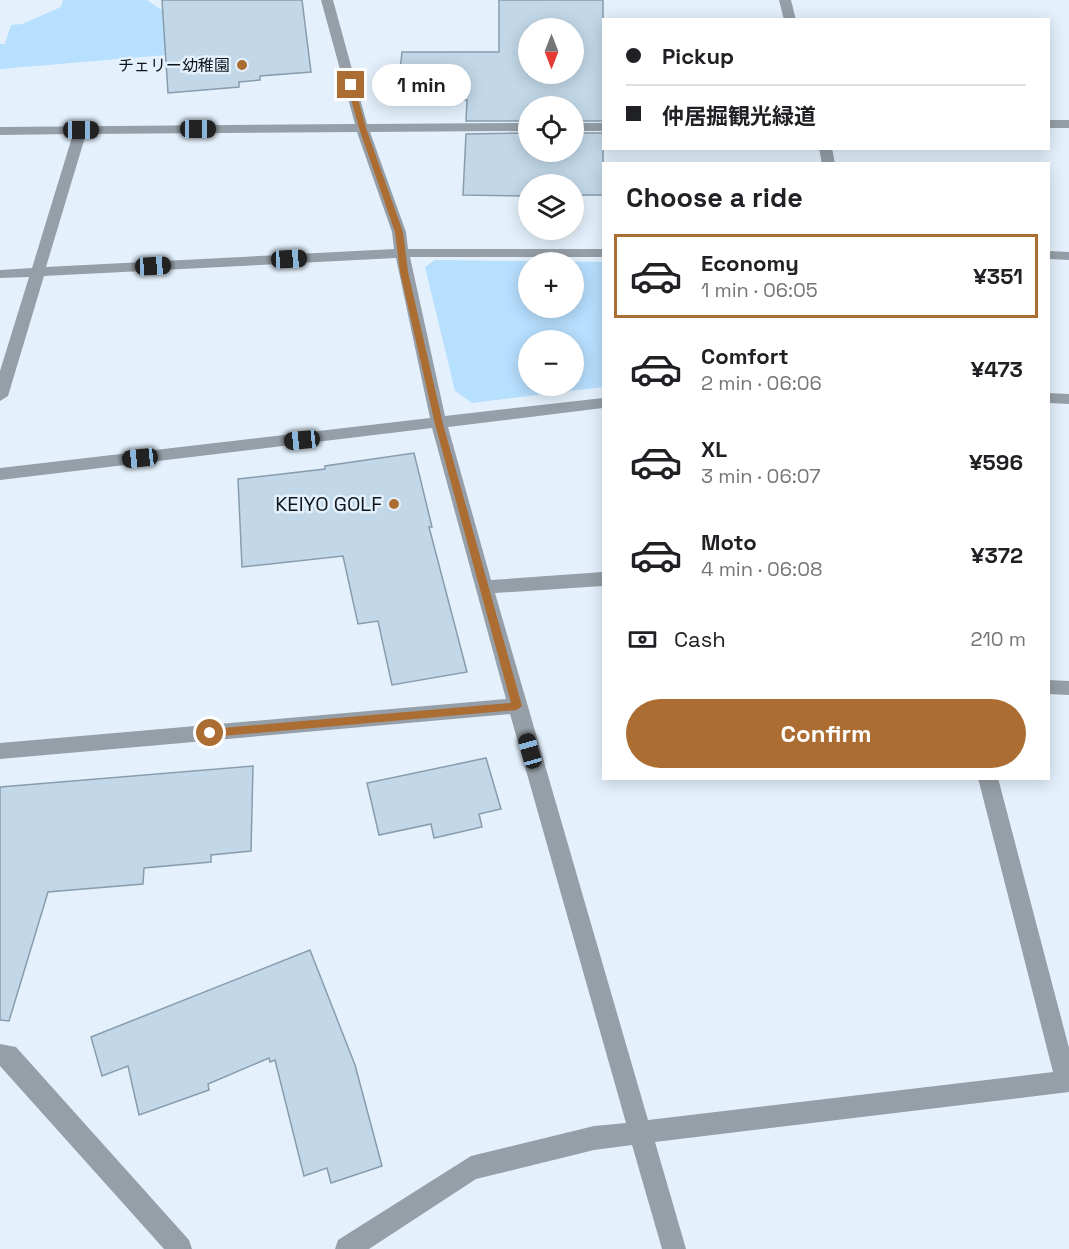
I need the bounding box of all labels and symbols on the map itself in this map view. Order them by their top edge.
north arrow [518,18,584,84]
place label: チェリー幼稚園 [118,55,230,76]
marker: チェリー幼稚園 [235,58,249,72]
callout: 1 min [372,64,471,106]
route end [337,71,364,98]
car [180,120,216,138]
car [63,121,99,139]
car [271,249,307,269]
car [135,256,171,276]
car [283,429,321,451]
car [121,447,159,469]
place label: KEIYO GOLF [275,491,382,517]
marker: KEIYO GOLF [387,497,401,511]
route start [196,719,223,746]
car [516,731,544,771]

